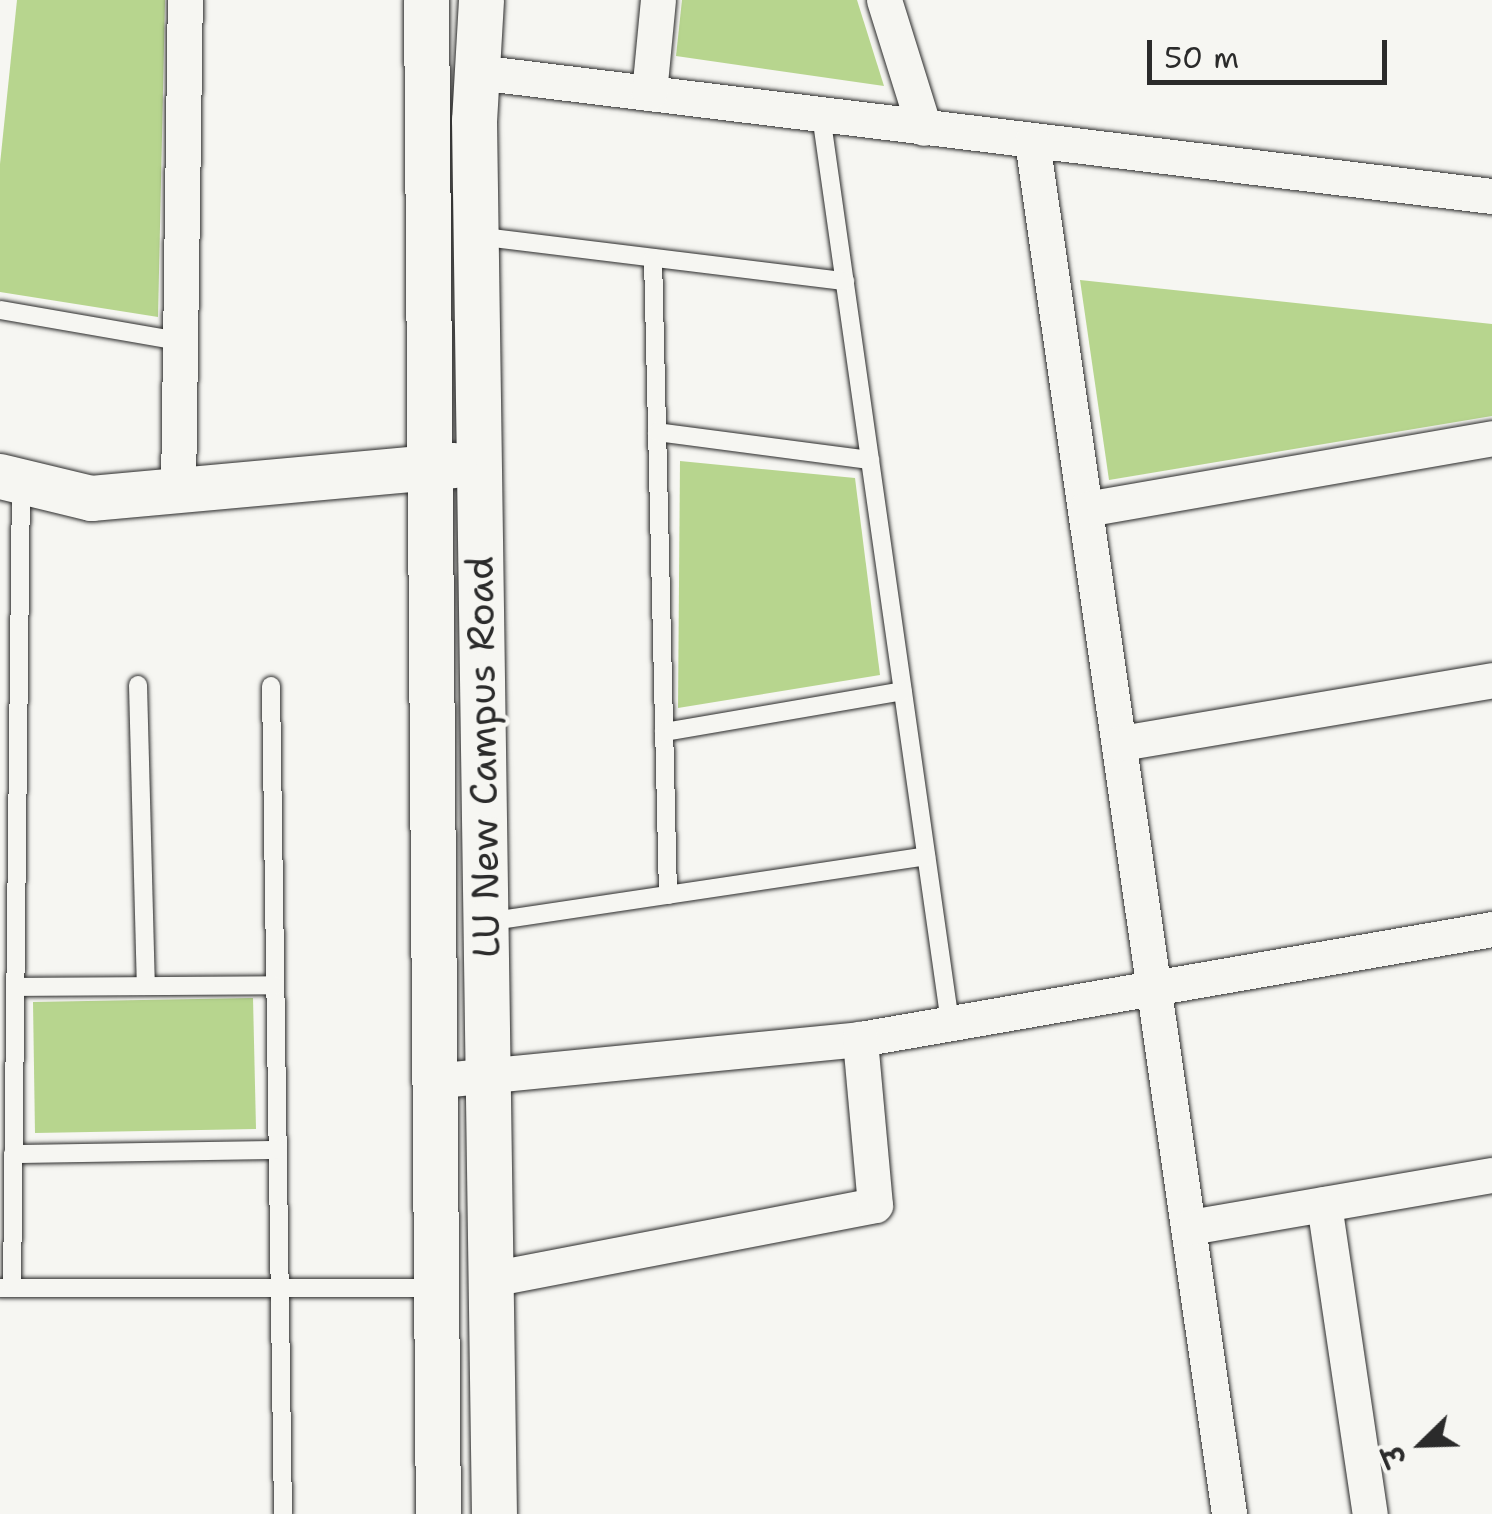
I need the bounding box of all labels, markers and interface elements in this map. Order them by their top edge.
scale bar [1152,20,1392,82]
text: 50 m [1164,37,1239,78]
street label: LU New Campus Road [457,556,509,958]
north arrow [1372,1394,1472,1494]
text: उ [1373,1440,1416,1472]

